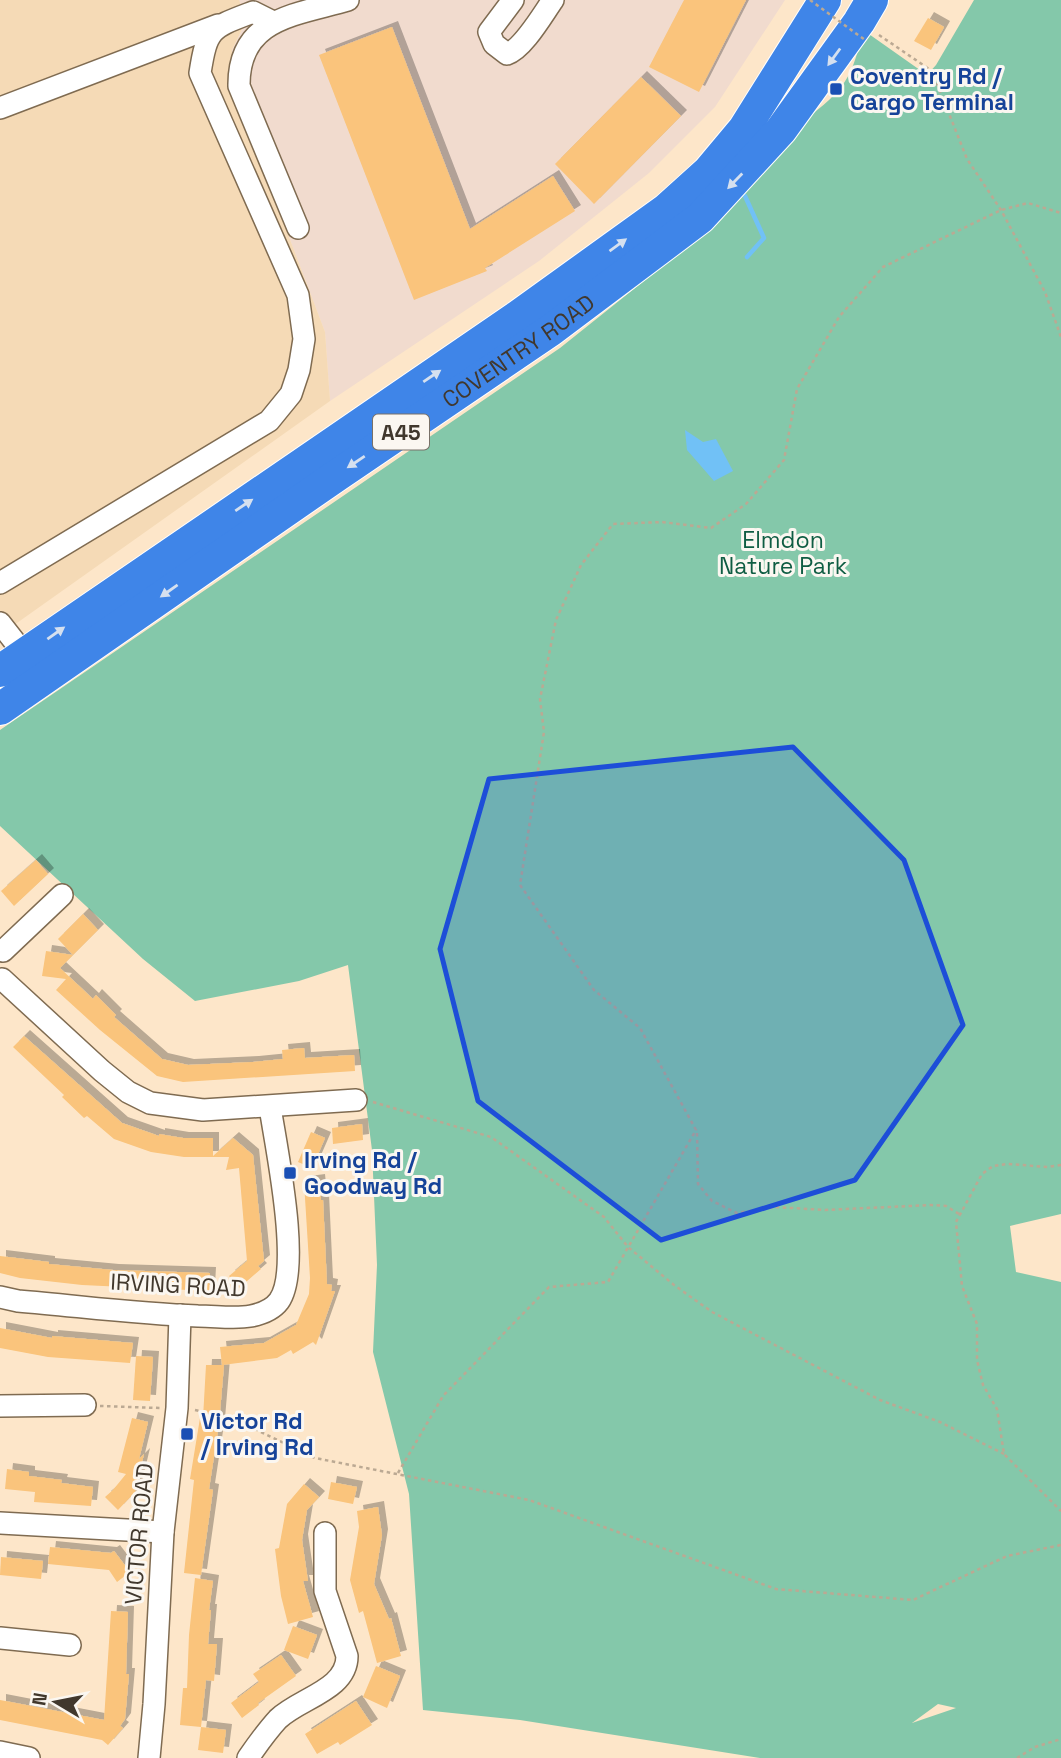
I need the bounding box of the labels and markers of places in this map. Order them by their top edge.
place label: Coventry Rd / Cargo Terminal [850,61,1014,117]
marker: Coventry Rd / Cargo Terminal [828,81,844,97]
place label: Irving Rd / Goodway Rd [304,1145,442,1201]
marker: Irving Rd / Goodway Rd [282,1165,298,1181]
place label: Victor Rd / Irving Rd [200,1406,314,1462]
marker: Victor Rd / Irving Rd [179,1426,195,1442]

